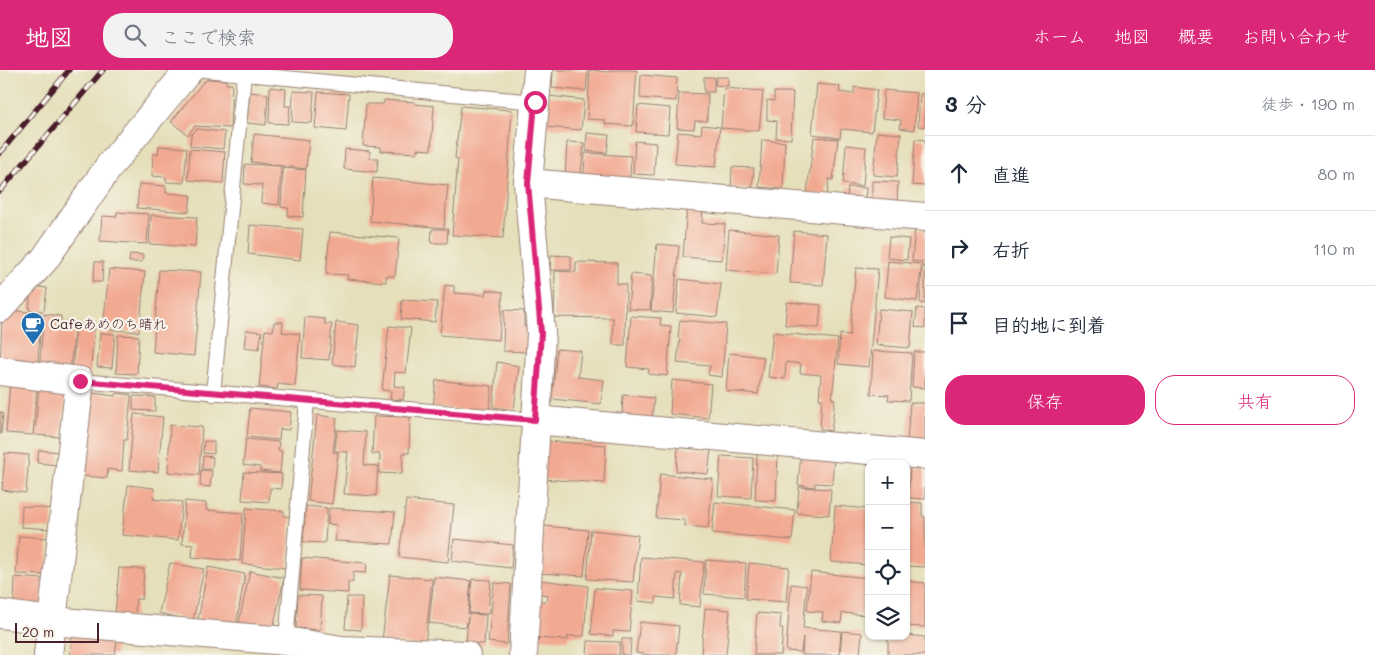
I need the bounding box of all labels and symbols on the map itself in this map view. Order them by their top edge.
route start [524,91,547,114]
cafe icon: Cafeあめのち晴れ [20,311,46,345]
place label: Cafeあめのち晴れ [50,314,167,333]
route end [69,370,92,393]
scale bar [15,620,99,643]

